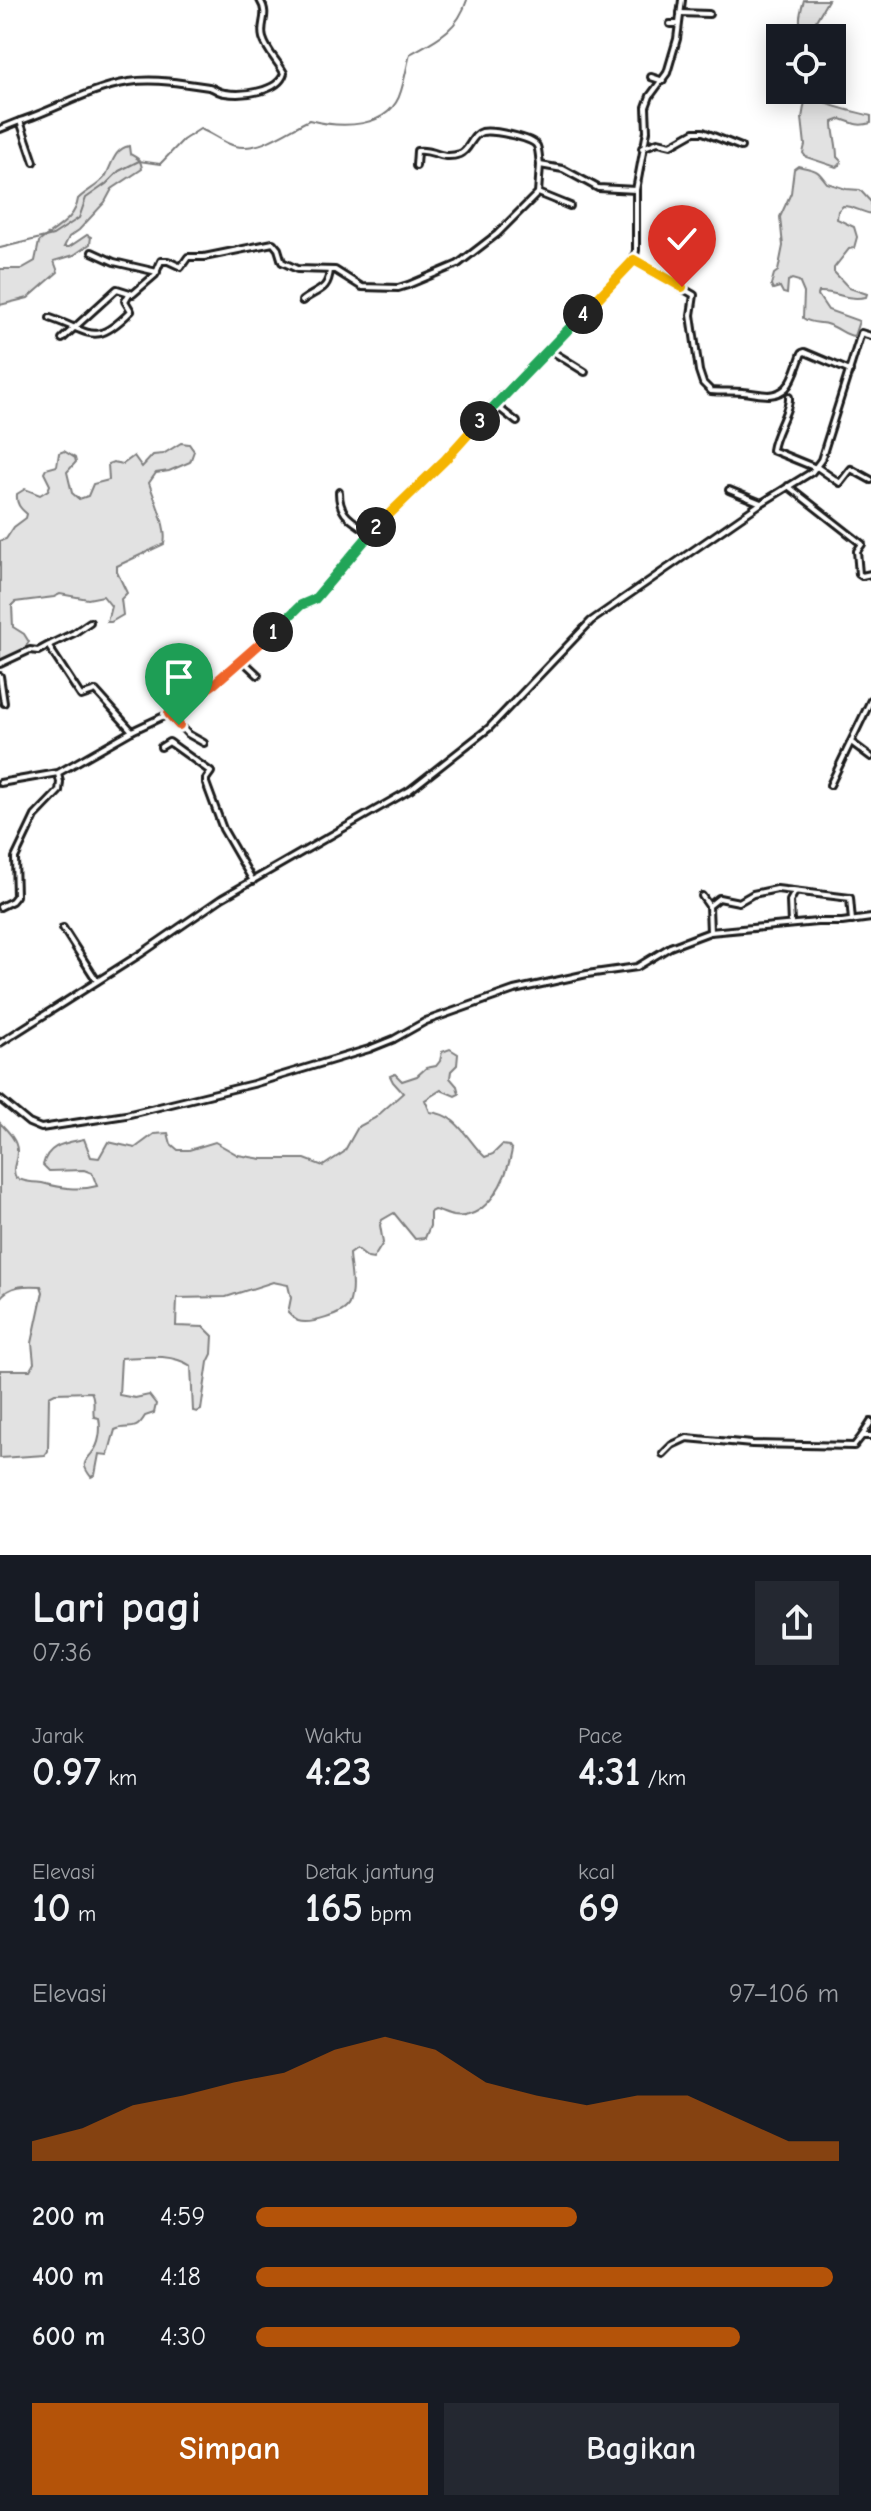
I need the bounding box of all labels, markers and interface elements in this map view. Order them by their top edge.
map controls [766,24,846,104]
button: locate [766,24,846,104]
pin [648,205,716,287]
icon: check [660,217,704,261]
pin: 4 [563,294,603,334]
text: 4 [578,301,588,327]
pin: 3 [460,401,500,441]
text: 3 [475,408,485,434]
pin: 2 [356,507,396,547]
text: 2 [371,514,381,540]
pin: 1 [253,612,293,652]
text: 1 [269,619,277,645]
pin [145,643,213,725]
icon: arrive [157,655,201,699]
button: share [755,1581,839,1665]
text: Lari pagi [32,1582,201,1633]
text: 07:36 [32,1638,92,1668]
text: Jarak [32,1723,84,1749]
text: Waktu [305,1723,362,1749]
text: Pace [578,1723,622,1749]
text: 0.97 [32,1749,101,1795]
text: 4:23 [305,1749,372,1795]
text: 4:31 [578,1749,640,1795]
text: km [101,1765,137,1791]
text: /km [640,1765,686,1791]
text: Elevasi [32,1859,95,1885]
text: Detak jantung [305,1859,435,1885]
text: kcal [578,1859,615,1885]
text: 10 [32,1885,71,1931]
text: 165 [305,1885,363,1931]
text: 69 [578,1885,620,1931]
text: m [71,1901,96,1927]
text: bpm [363,1901,412,1927]
text: Elevasi [32,1979,107,2009]
text: 97–106 m [729,1979,839,2009]
text: 200 m [32,2202,105,2232]
text: 4:59 [160,2202,205,2232]
text: 400 m [32,2262,104,2292]
text: 4:18 [160,2262,201,2292]
text: 600 m [32,2322,105,2352]
text: 4:30 [160,2322,206,2352]
button: Simpan [32,2403,428,2495]
button: Bagikan [444,2403,839,2495]

